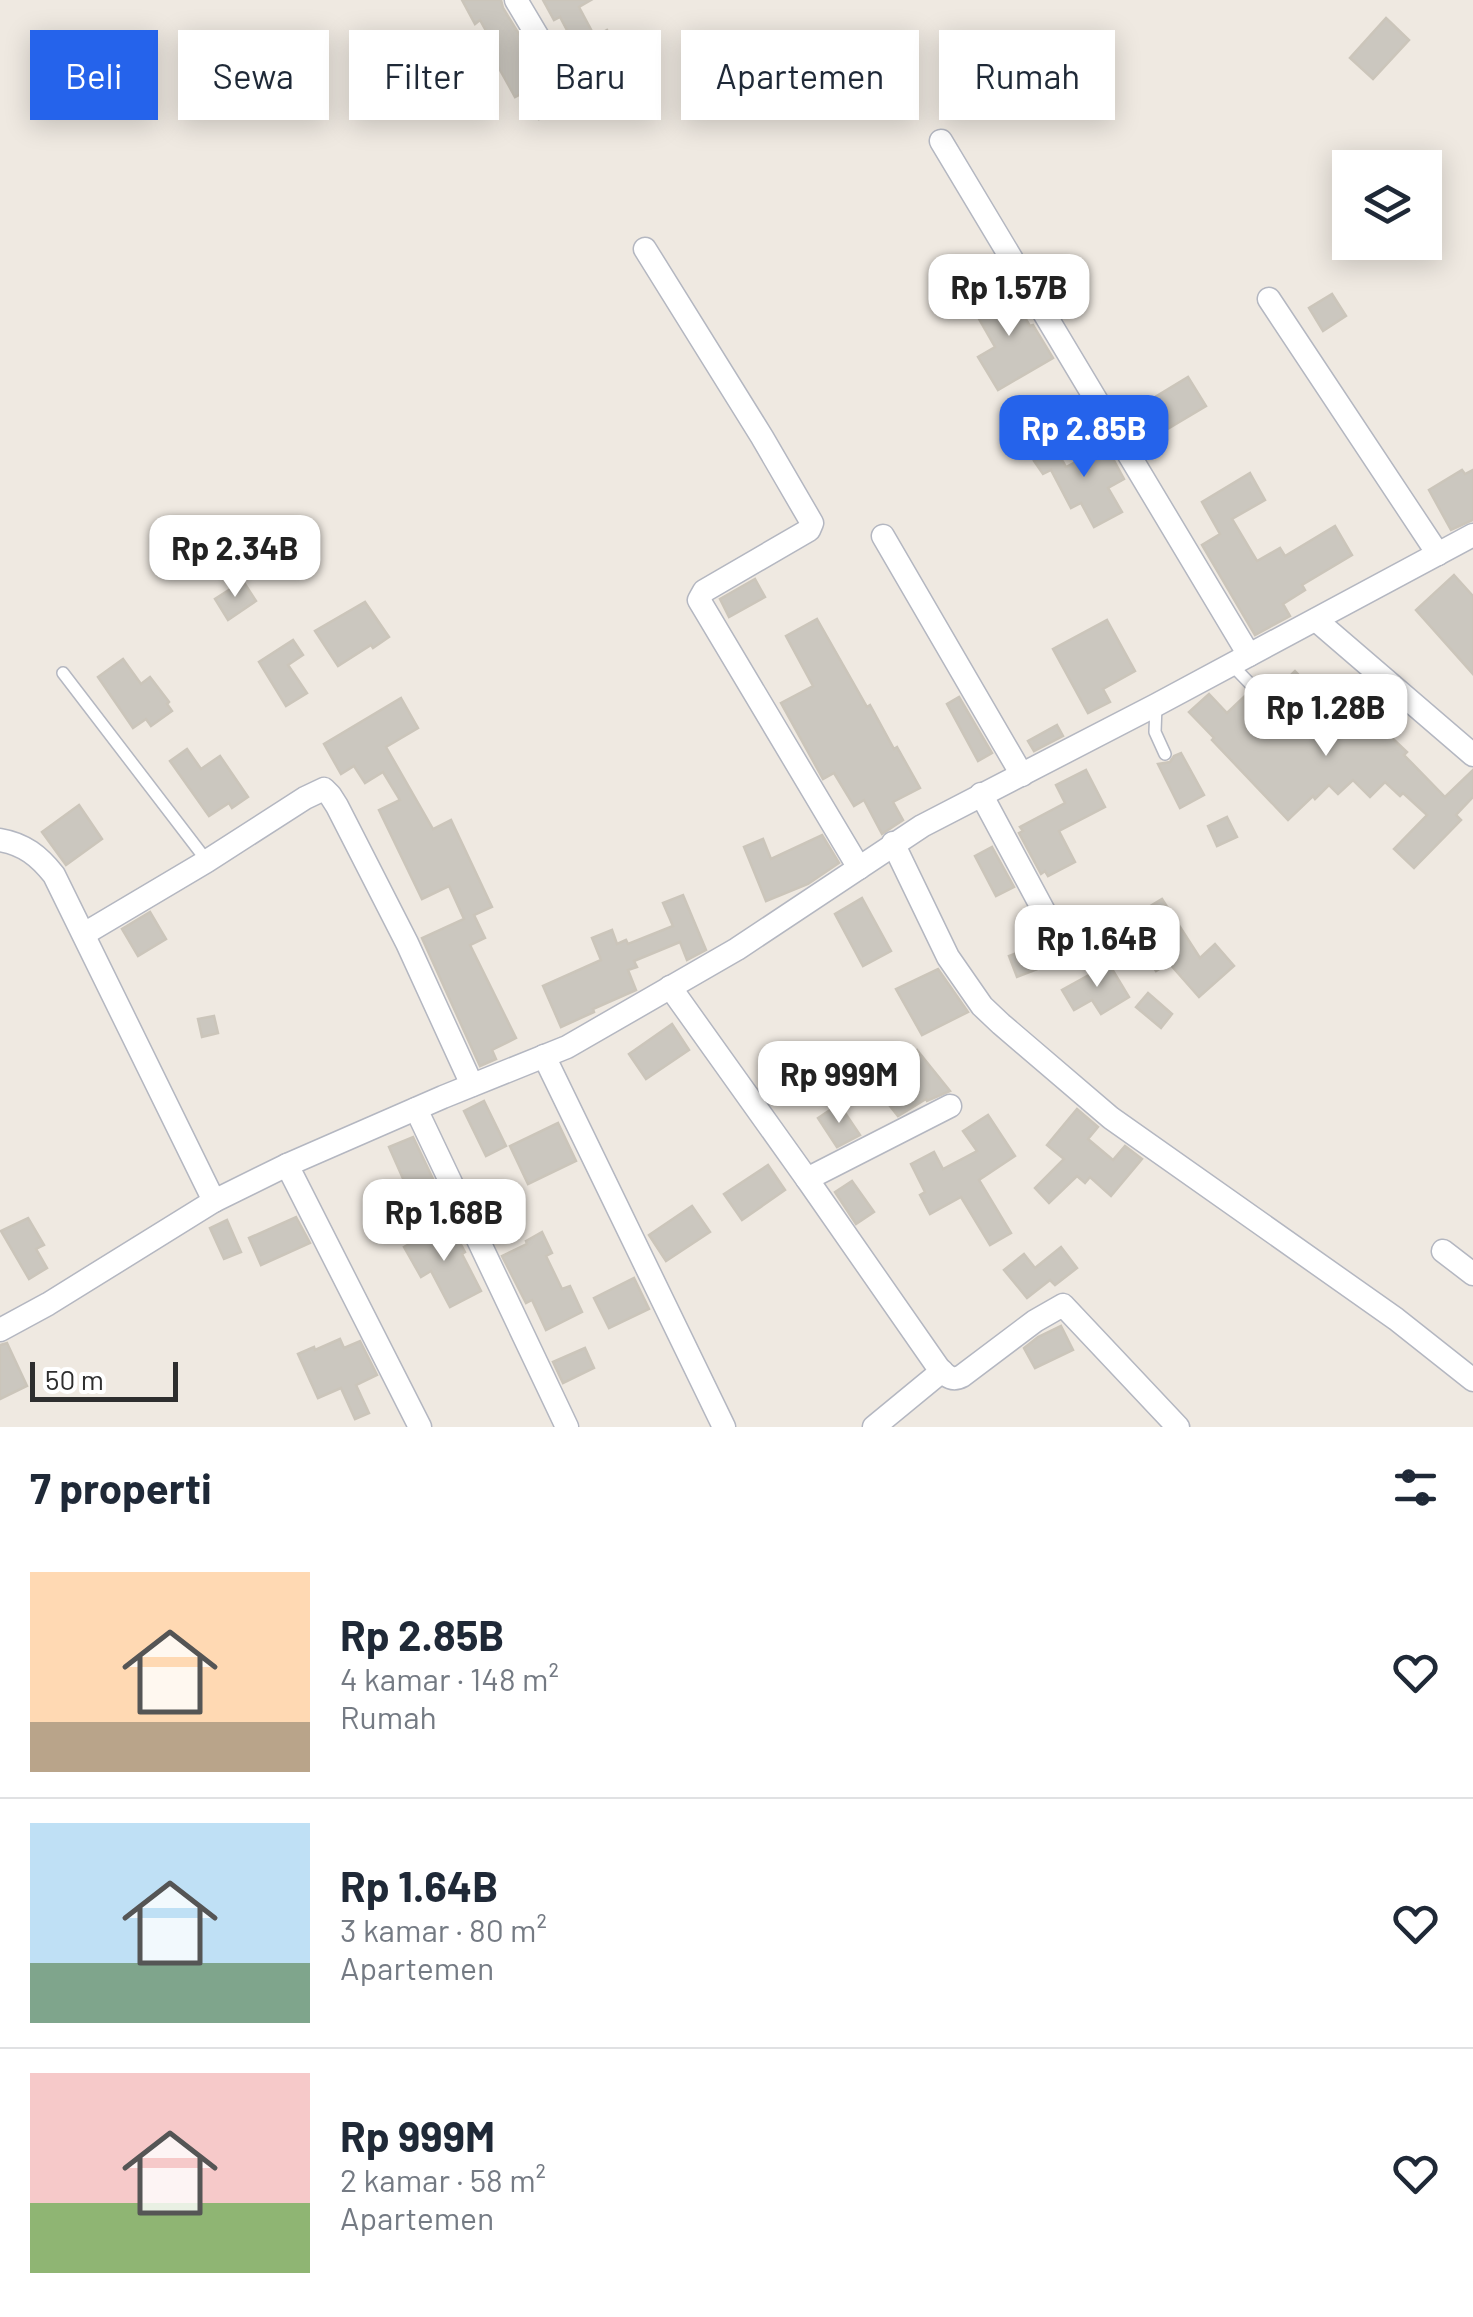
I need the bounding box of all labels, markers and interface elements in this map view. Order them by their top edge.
chip: Beli [30,30,158,120]
chip: Sewa [178,30,329,120]
chip: Filter [349,30,499,120]
chip: Baru [519,30,661,120]
chip: Apartemen [681,30,919,120]
chip: Rumah [939,30,1115,120]
map controls [1332,150,1442,260]
button: layers [1332,150,1442,260]
pin: Rp 1.57B [906,254,1112,339]
text: Rp 1.57B [950,267,1068,305]
pin: Rp 2.85B [981,395,1187,480]
text: Rp 2.85B [1021,408,1147,446]
pin: Rp 2.34B [132,515,338,600]
text: Rp 2.34B [171,528,299,566]
pin: Rp 1.28B [1223,674,1429,759]
text: Rp 1.28B [1266,687,1386,725]
pin: Rp 1.64B [994,905,1200,990]
text: Rp 1.64B [1037,918,1157,956]
pin: Rp 999M [747,1041,931,1126]
text: Rp 999M [780,1054,898,1092]
pin: Rp 1.68B [341,1179,547,1264]
text: Rp 1.68B [385,1192,503,1230]
scale bar [30,1357,178,1402]
text: 50 m [45,1362,104,1396]
icon: filters [1388,1460,1443,1515]
text: 7 properti [30,1462,212,1512]
text: Rp 2.85B [340,1609,504,1659]
icon: home [110,1612,230,1732]
icon: heart [1388,1645,1443,1700]
text: 4 kamar · 148 m² [340,1659,559,1697]
text: Rumah [340,1697,437,1735]
text: Rp 1.64B [340,1860,498,1910]
icon: home [110,1863,230,1983]
icon: heart [1388,1896,1443,1951]
text: 3 kamar · 80 m² [340,1910,547,1948]
text: Apartemen [340,1948,494,1986]
text: Rp 999M [340,2110,495,2160]
icon: home [110,2113,230,2233]
icon: heart [1388,2146,1443,2201]
text: 2 kamar · 58 m² [340,2160,546,2198]
text: Apartemen [340,2198,494,2236]

